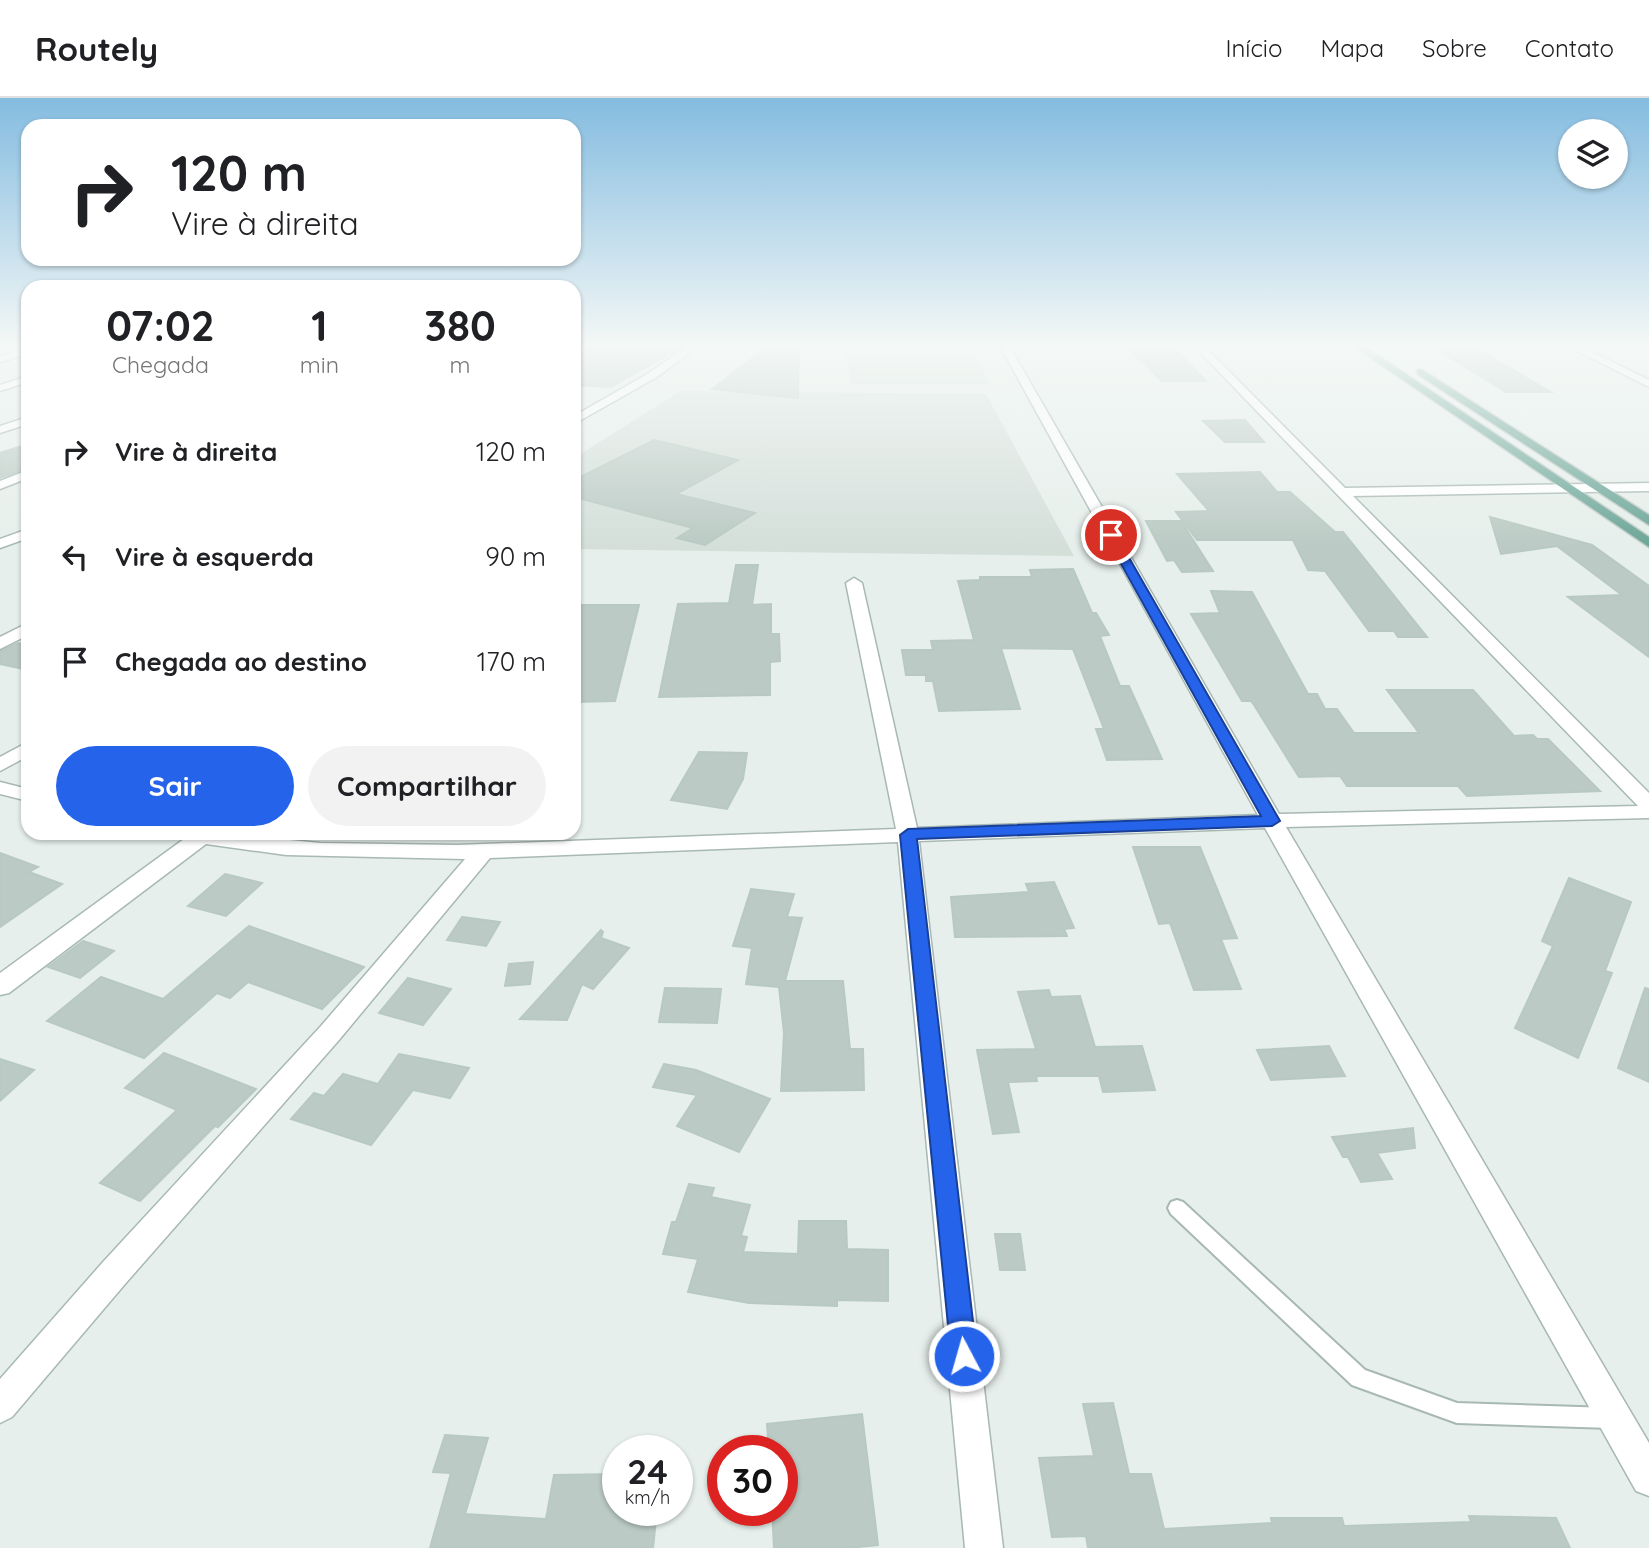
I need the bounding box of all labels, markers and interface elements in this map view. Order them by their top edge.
text: Routely [35,28,158,69]
text: Início [1225,33,1282,63]
text: Mapa [1320,33,1384,63]
text: Sobre [1422,33,1487,63]
text: Contato [1525,33,1614,63]
map controls [1558,119,1628,189]
button: layers [1558,119,1628,189]
text: 120 m [171,142,307,203]
icon: right [56,147,147,238]
text: Vire à direita [171,203,359,243]
text: 07:02 [106,299,215,352]
text: 1 [311,299,328,352]
text: 380 [424,299,496,352]
text: Chegada [112,350,209,379]
text: min [300,350,339,379]
text: m [450,350,471,379]
icon: right [56,433,94,471]
text: Vire à direita [115,435,277,468]
text: 120 m [476,435,546,468]
pin [1081,505,1141,565]
icon: arrive [1092,516,1130,554]
icon: left [56,538,94,576]
text: Vire à esquerda [115,540,314,573]
text: 90 m [485,540,546,573]
icon: arrive [56,643,94,681]
text: Chegada ao destino [115,645,367,678]
text: 170 m [477,645,546,678]
button: Sair [56,746,294,826]
button: Compartilhar [308,746,546,826]
position arrow [927,1319,1001,1393]
speed limit sign: 30 [707,1435,798,1526]
text: 24 [627,1449,668,1493]
text: km/h [625,1486,670,1509]

